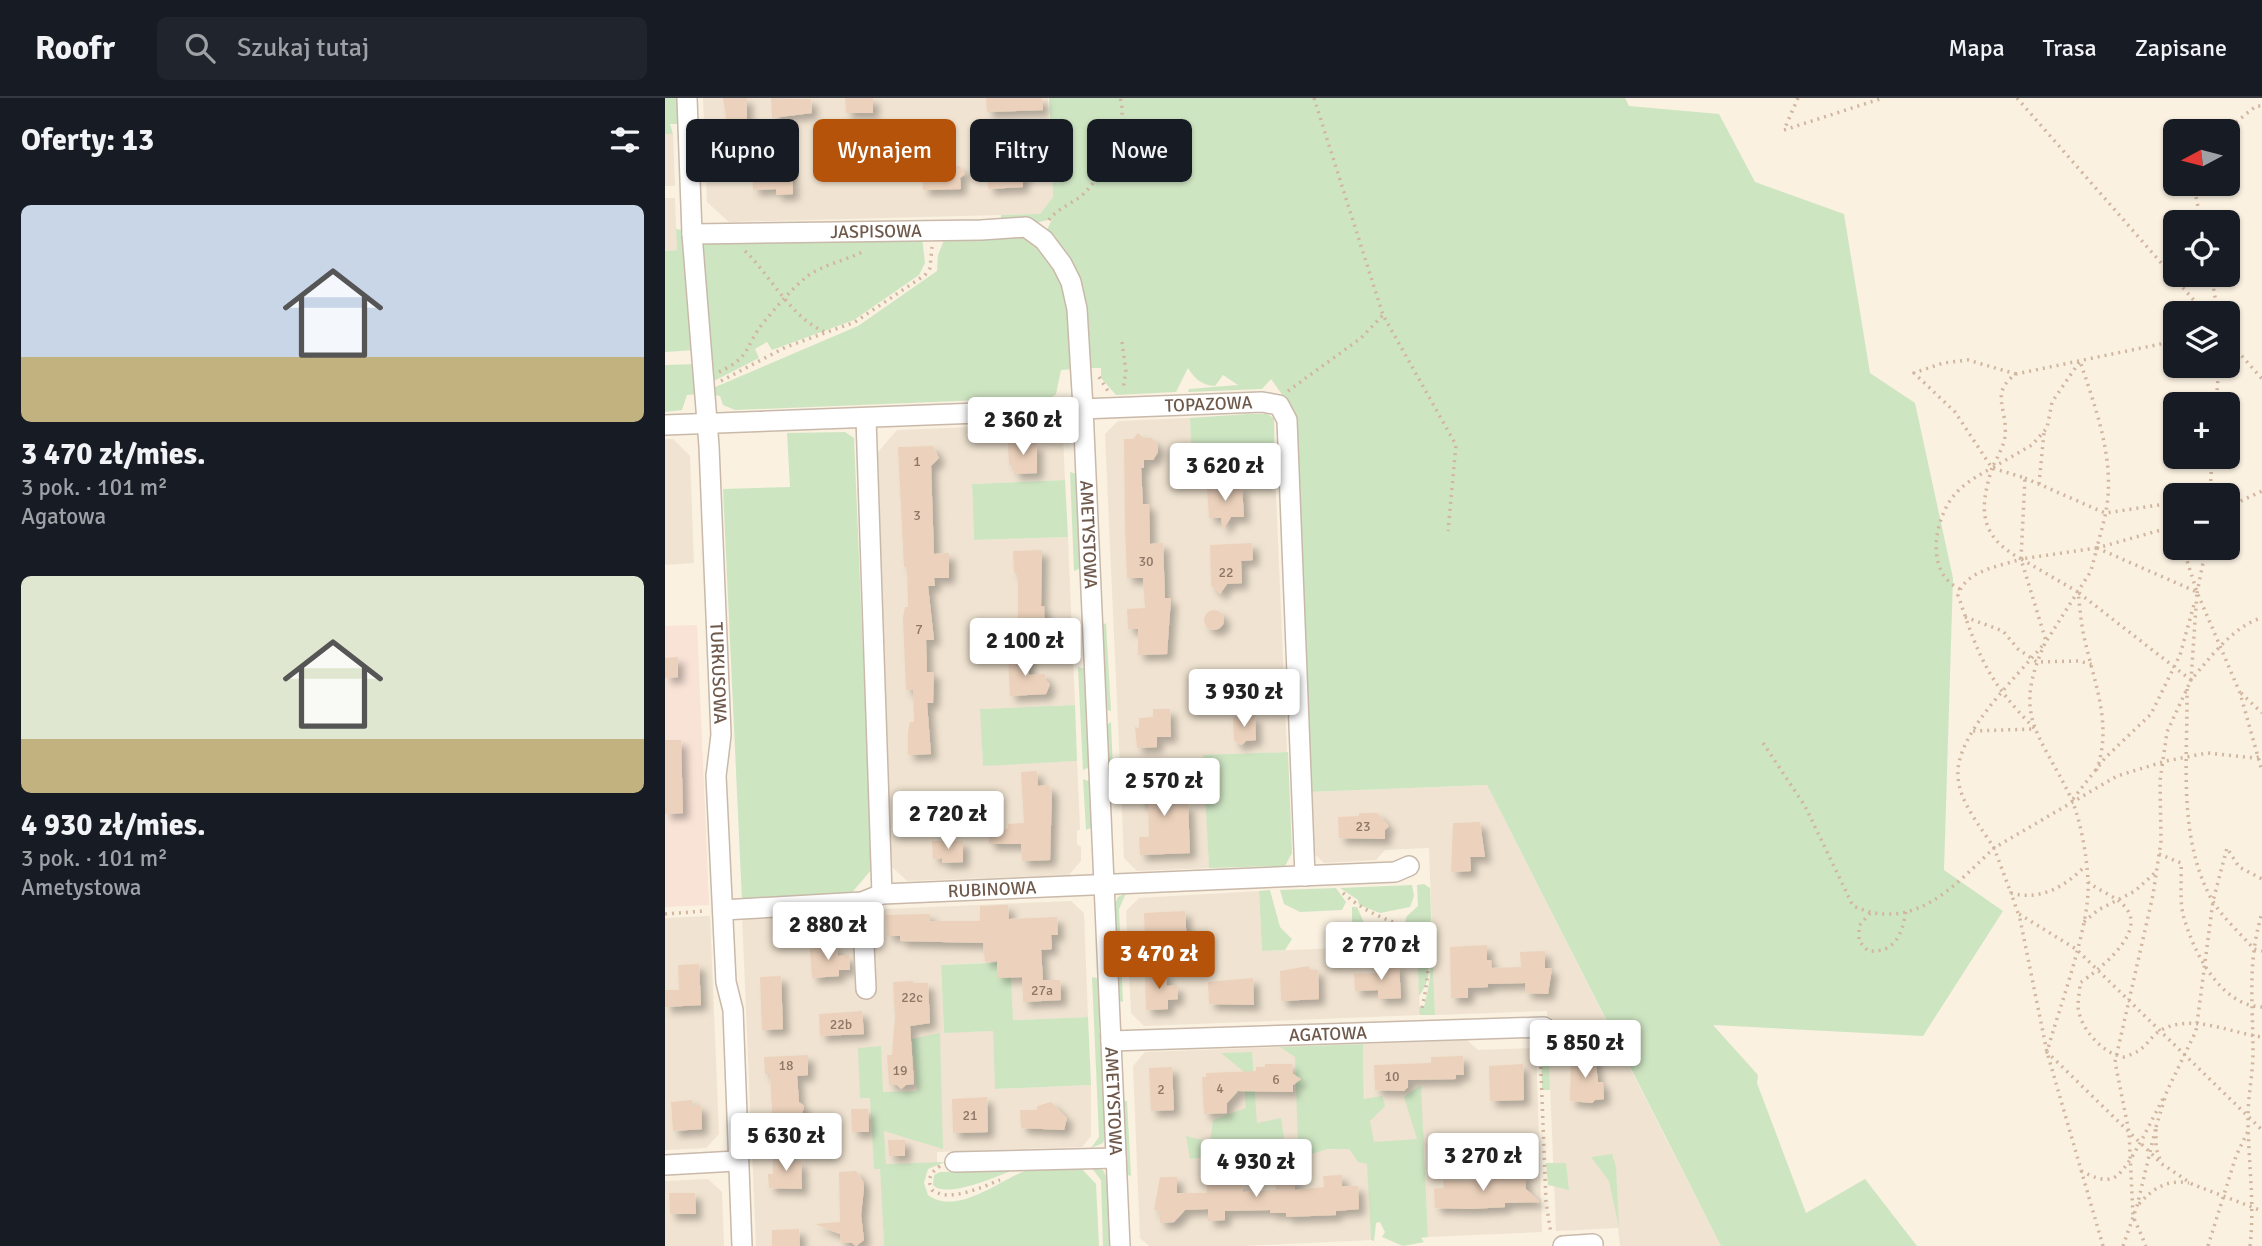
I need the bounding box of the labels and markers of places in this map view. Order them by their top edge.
pin: 2 360 zł [951,398,1095,457]
pin: 3 620 zł [1153,444,1297,503]
pin: 2 100 zł [953,618,1097,678]
pin: 3 930 zł [1172,670,1316,729]
pin: 2 570 zł [1092,758,1236,818]
pin: 2 720 zł [876,792,1020,851]
pin: 2 880 zł [756,902,900,962]
pin: 2 770 zł [1309,922,1453,982]
pin: 3 470 zł [1087,932,1231,991]
pin: 5 850 zł [1513,1020,1657,1080]
pin: 5 630 zł [714,1114,858,1173]
pin: 3 270 zł [1411,1134,1555,1193]
pin: 4 930 zł [1184,1140,1328,1199]

